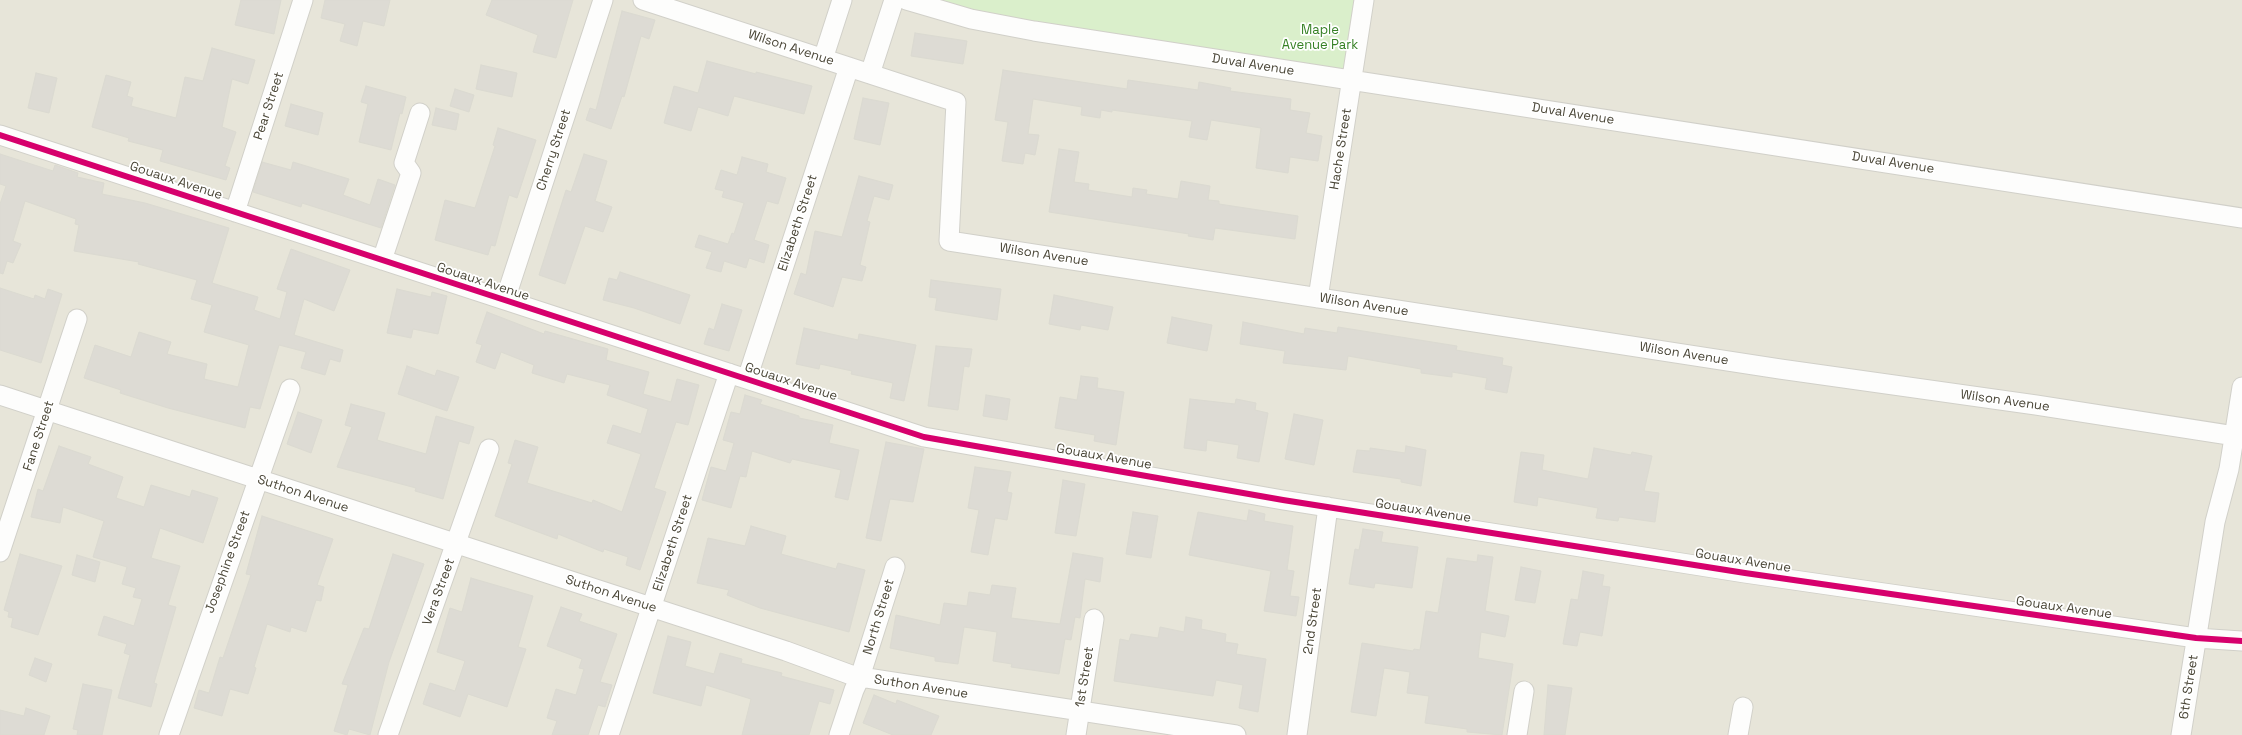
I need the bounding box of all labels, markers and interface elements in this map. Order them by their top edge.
park label: Maple Avenue Park [1282,22,1358,53]
street label: Wilson Avenue [746,27,836,69]
street label: Duval Avenue [1211,51,1295,79]
street label: Pear Street [251,70,287,142]
street label: Duval Avenue [1531,100,1615,128]
street label: Cherry Street [533,107,575,193]
street label: Hache Street [1327,107,1355,191]
street label: Duval Avenue [1851,149,1935,177]
street label: Gouaux Avenue [128,159,224,203]
street label: Elizabeth Street [775,173,821,273]
street label: Wilson Avenue [998,240,1090,270]
street label: Gouaux Avenue [435,260,531,304]
street label: Wilson Avenue [1318,290,1410,320]
street label: Wilson Avenue [1638,339,1730,369]
street label: Gouaux Avenue [743,360,839,404]
street label: Wilson Avenue [1959,387,2051,415]
street label: Fane Street [20,399,58,473]
street label: Gouaux Avenue [1055,441,1153,473]
street label: Suthon Avenue [255,472,351,516]
street label: Elizabeth Street [650,493,696,593]
street label: Gouaux Avenue [1374,496,1472,526]
street label: Josephine Street [202,508,254,616]
street label: Gouaux Avenue [1694,546,1792,576]
street label: Vera Street [420,556,458,628]
street label: Suthon Avenue [563,572,659,616]
street label: North Street [860,577,898,657]
street label: 2nd Street [1301,587,1325,655]
street label: Gouaux Avenue [2015,594,2113,622]
street label: 1st Street [1073,646,1097,708]
street label: 6th Street [2176,654,2202,720]
street label: Suthon Avenue [873,672,969,702]

